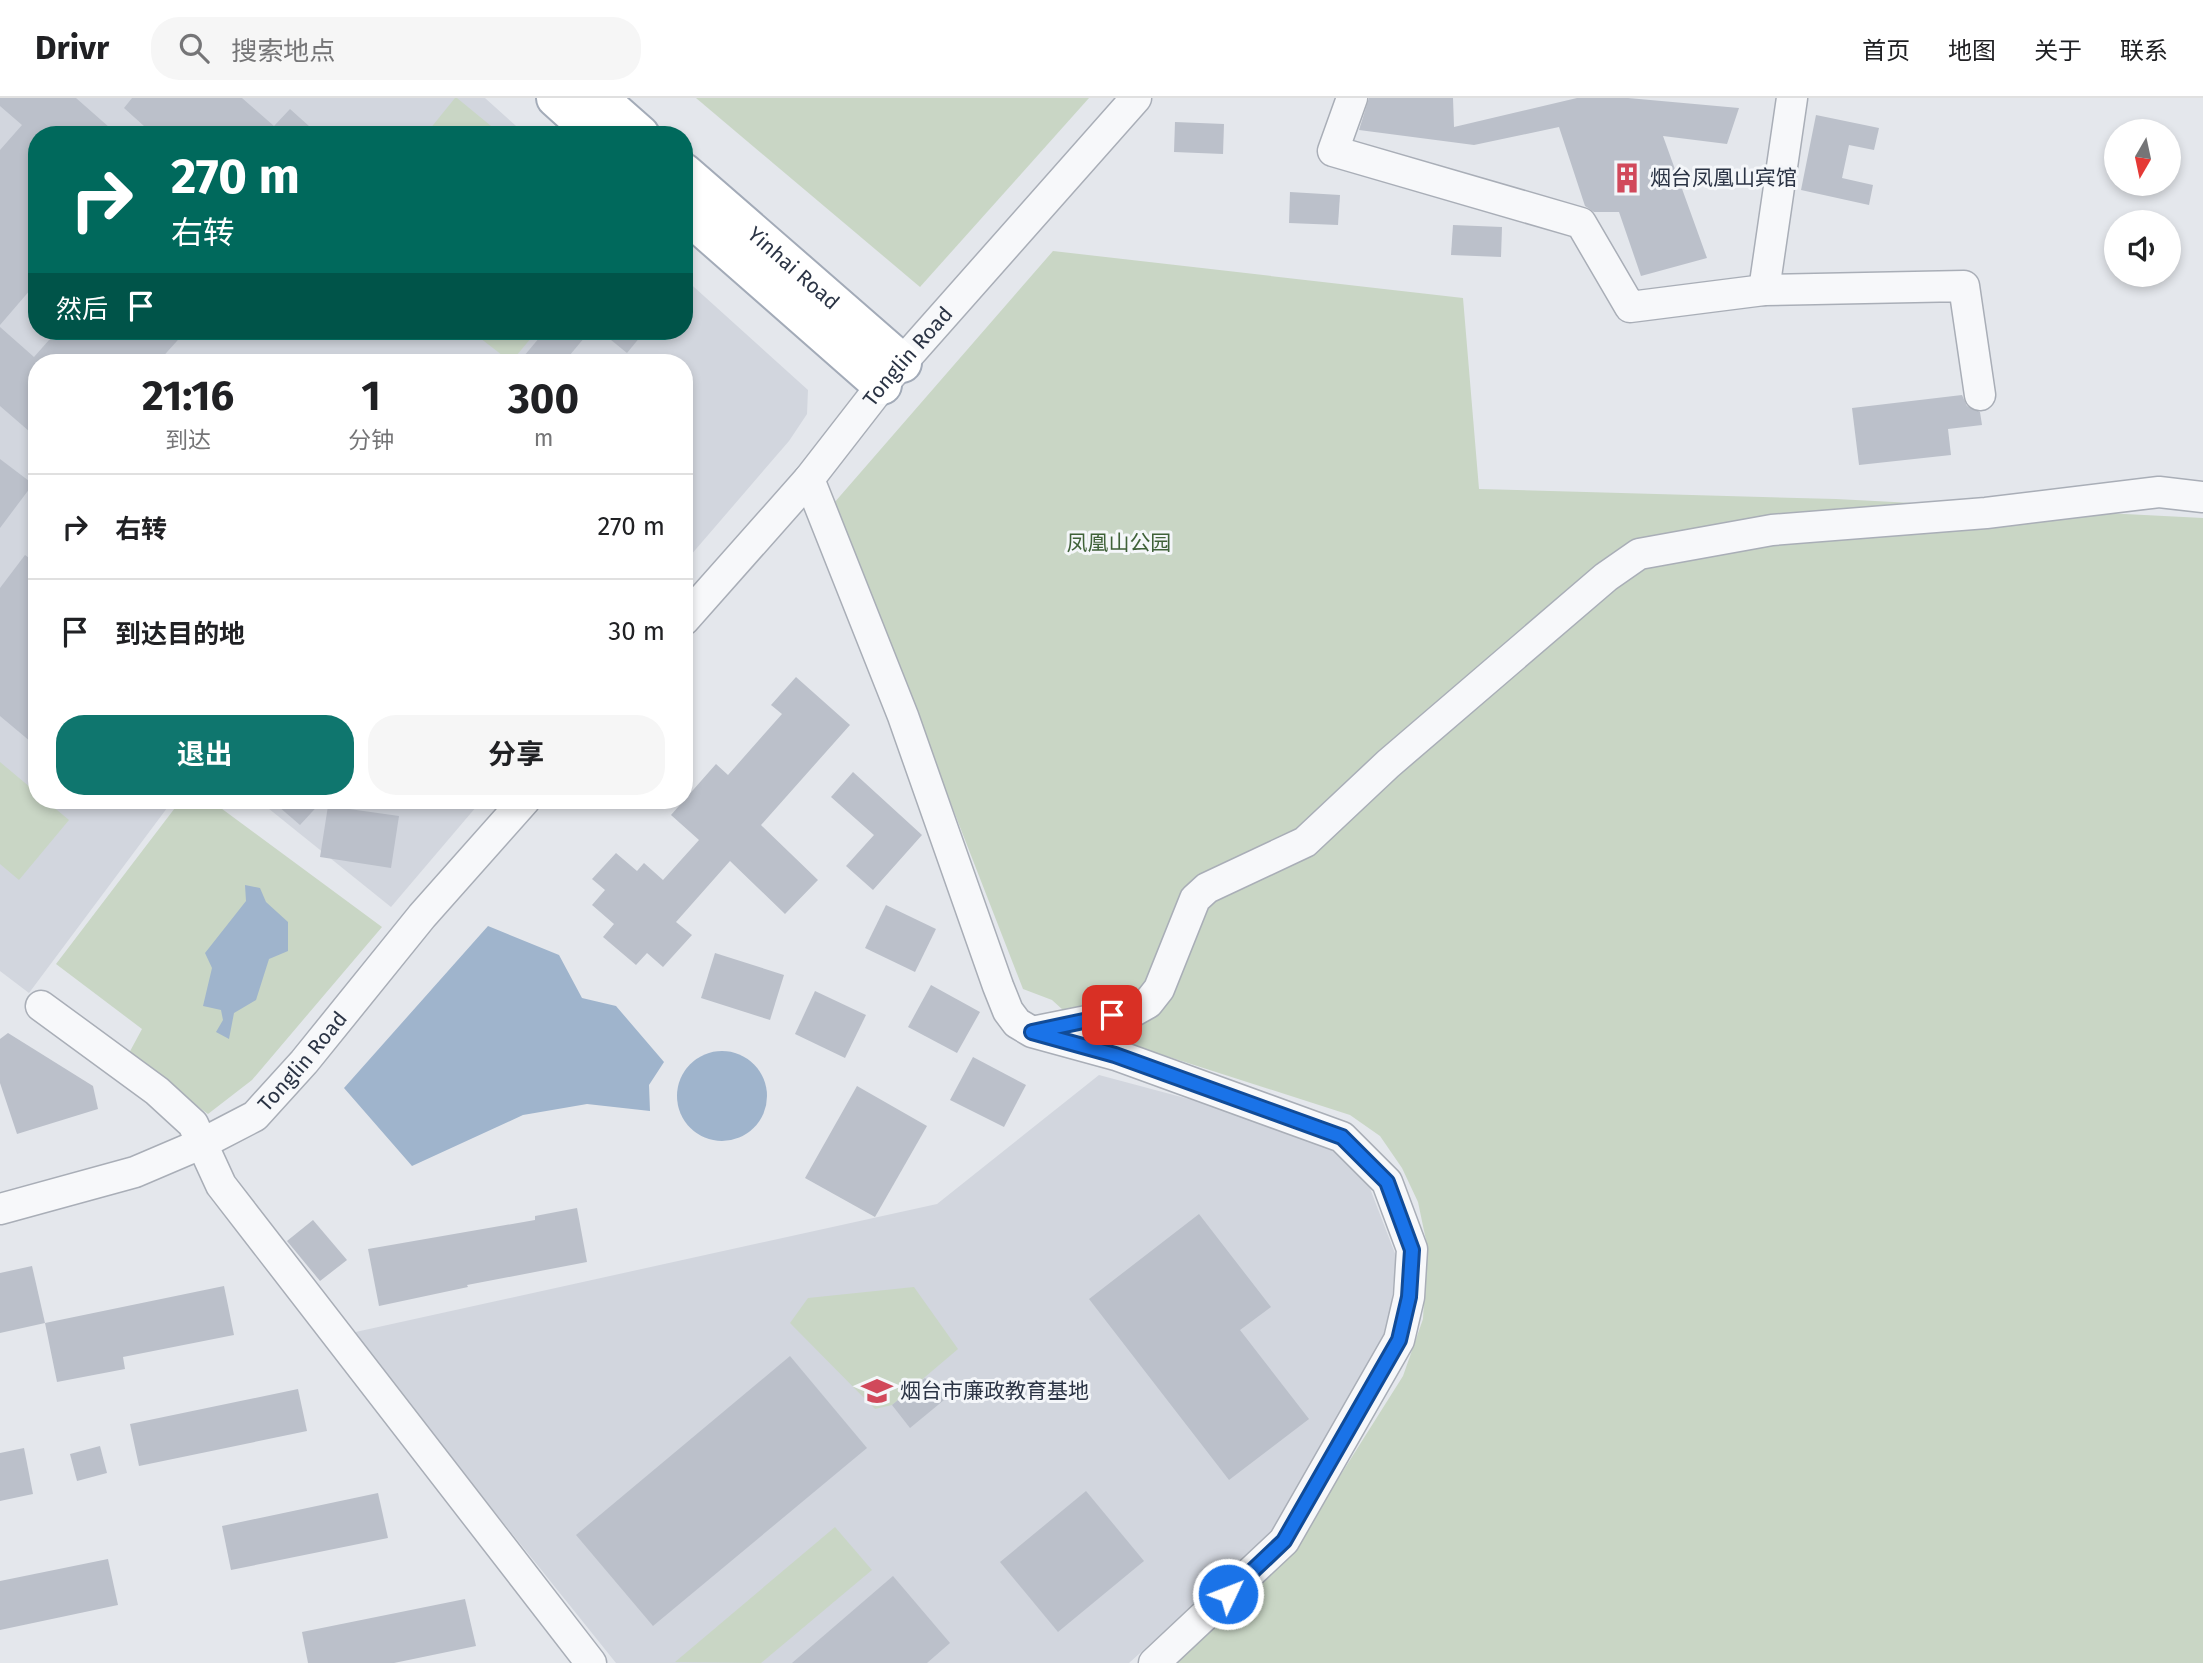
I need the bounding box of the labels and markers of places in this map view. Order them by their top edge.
building icon: 烟台凤凰山宾馆 [1610,161,1644,195]
place label: 烟台凤凰山宾馆 [1650,165,1797,191]
pin [1082,985,1142,1045]
school or university icon: 烟台市廉政教育基地 [860,1374,894,1408]
place label: 烟台市廉政教育基地 [900,1378,1089,1404]

